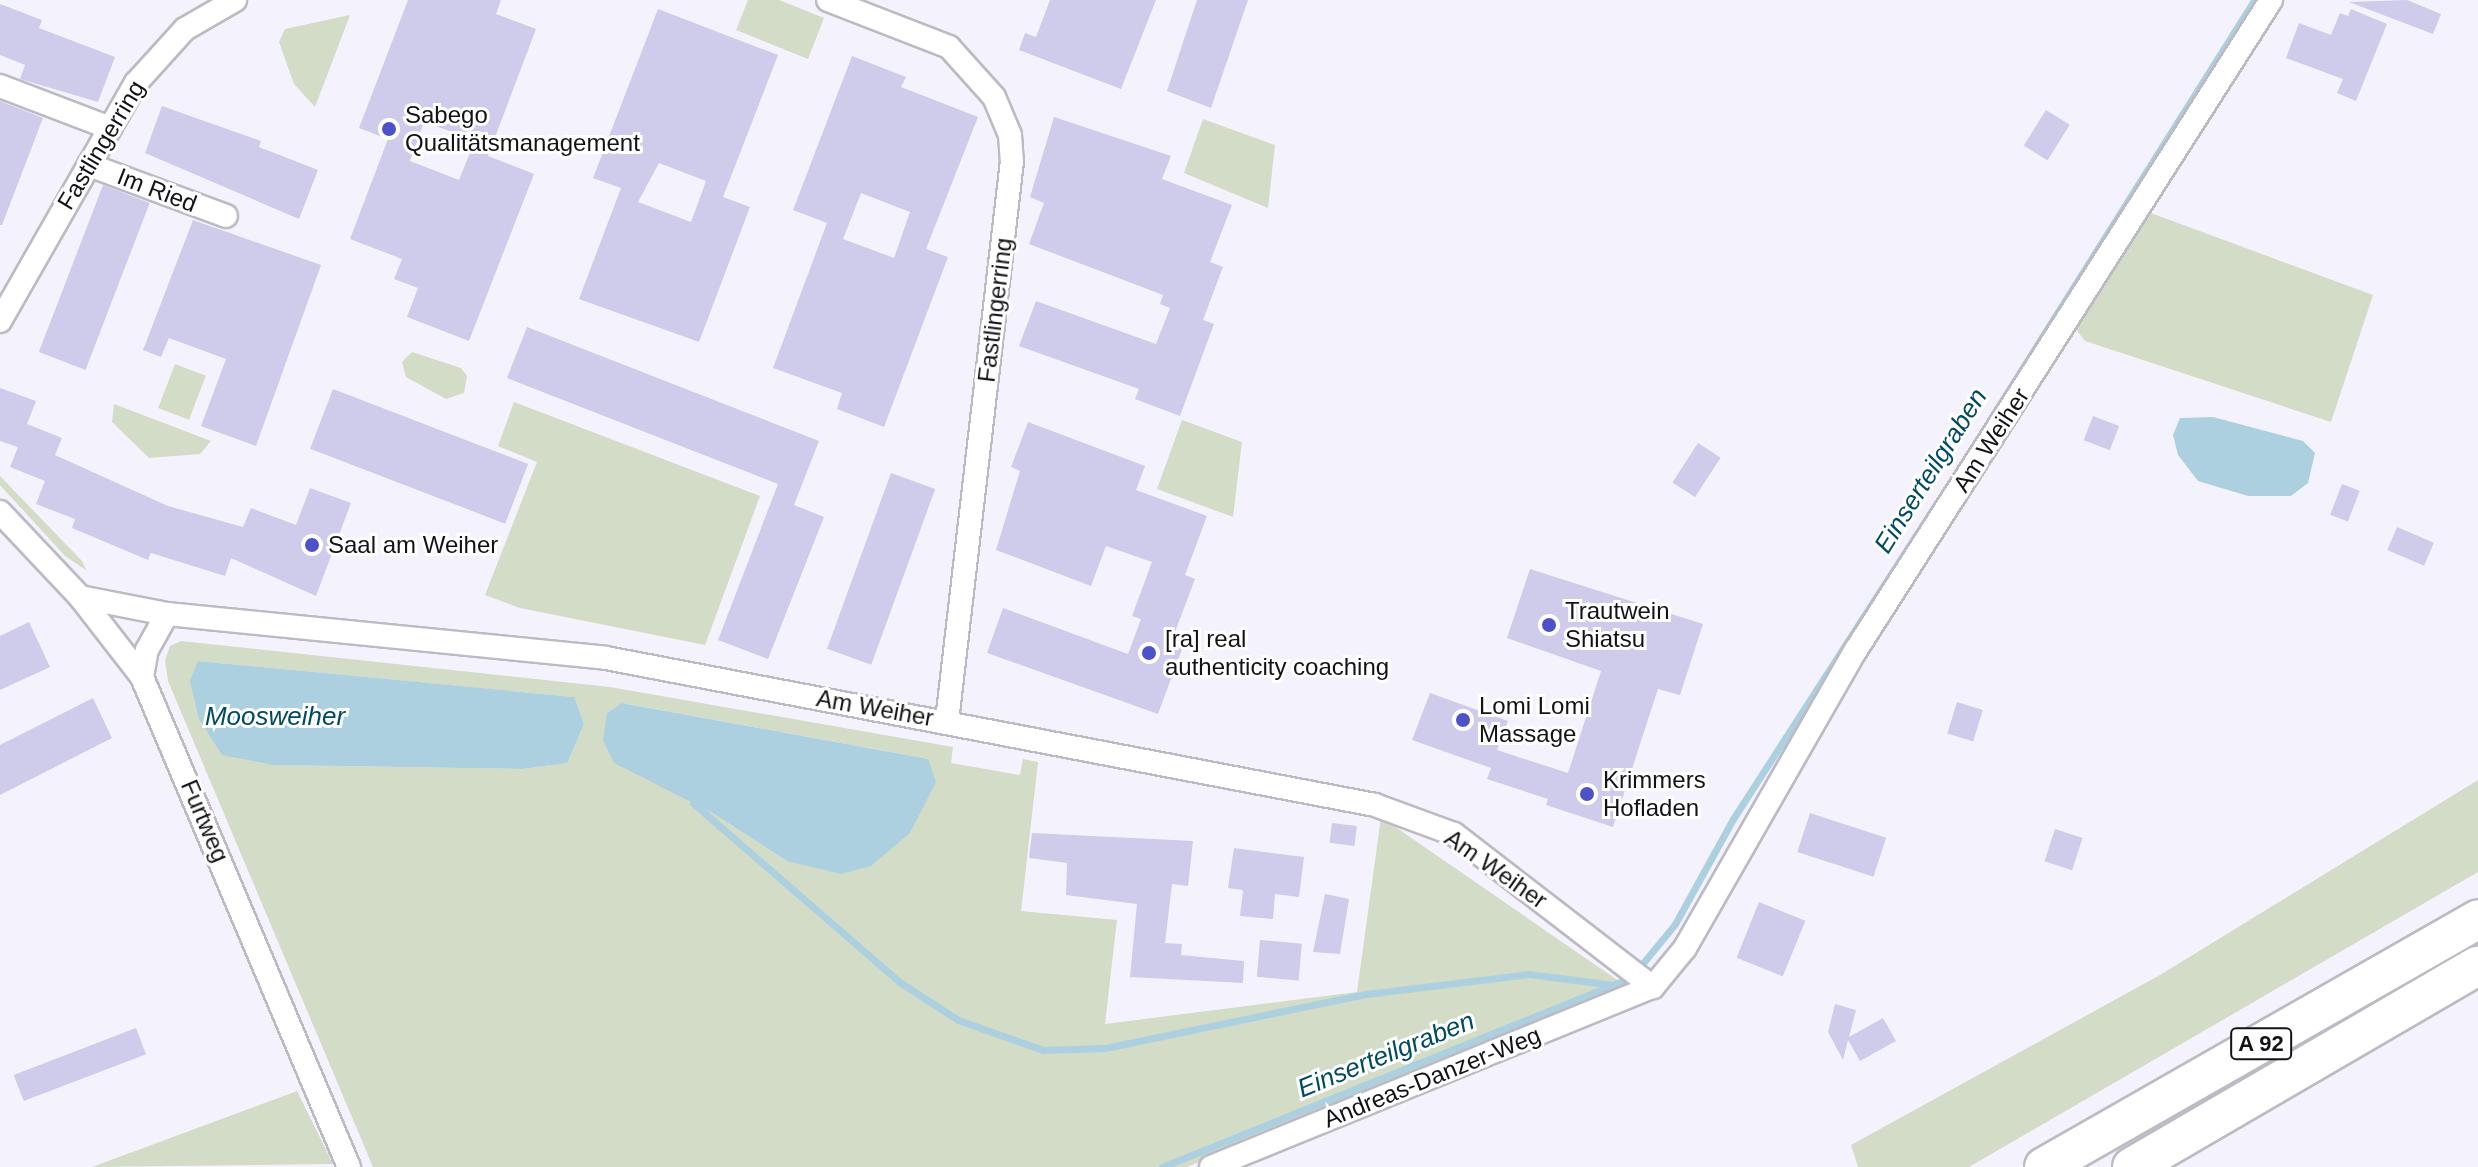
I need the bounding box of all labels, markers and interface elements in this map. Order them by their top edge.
street label: Fastlingerring [51,75,151,215]
place label: Sabego Qualitätsmanagement [405,101,640,157]
marker: Sabego Qualitätsmanagement [380,120,398,138]
street label: Im Ried [113,162,201,218]
street label: Fastlingerring [972,236,1018,384]
water label: Einserteilgraben [1868,383,1994,559]
street label: Am Weiher [1947,383,2035,497]
place label: Saal am Weiher [328,531,498,559]
marker: Saal am Weiher [303,536,321,554]
place label: Trautwein Shiatsu [1565,597,1669,653]
marker: Trautwein Shiatsu [1540,616,1558,634]
place label: [ra] real authenticity coaching [1165,625,1389,681]
marker: [ra] real authenticity coaching [1140,644,1158,662]
street label: Am Weiher [814,684,936,732]
place label: Lomi Lomi Massage [1479,692,1590,748]
water label: Moosweiher [205,701,345,733]
marker: Lomi Lomi Massage [1454,711,1472,729]
place label: Krimmers Hofladen [1603,766,1706,822]
street label: Furtweg [175,775,235,867]
marker: Krimmers Hofladen [1578,785,1596,803]
street label: Am Weiher [1439,823,1553,915]
water label: Einserteilgraben [1293,1005,1479,1105]
street label: Andreas-Danzer-Weg [1319,1020,1545,1134]
road number: A 92 [2229,1026,2293,1062]

